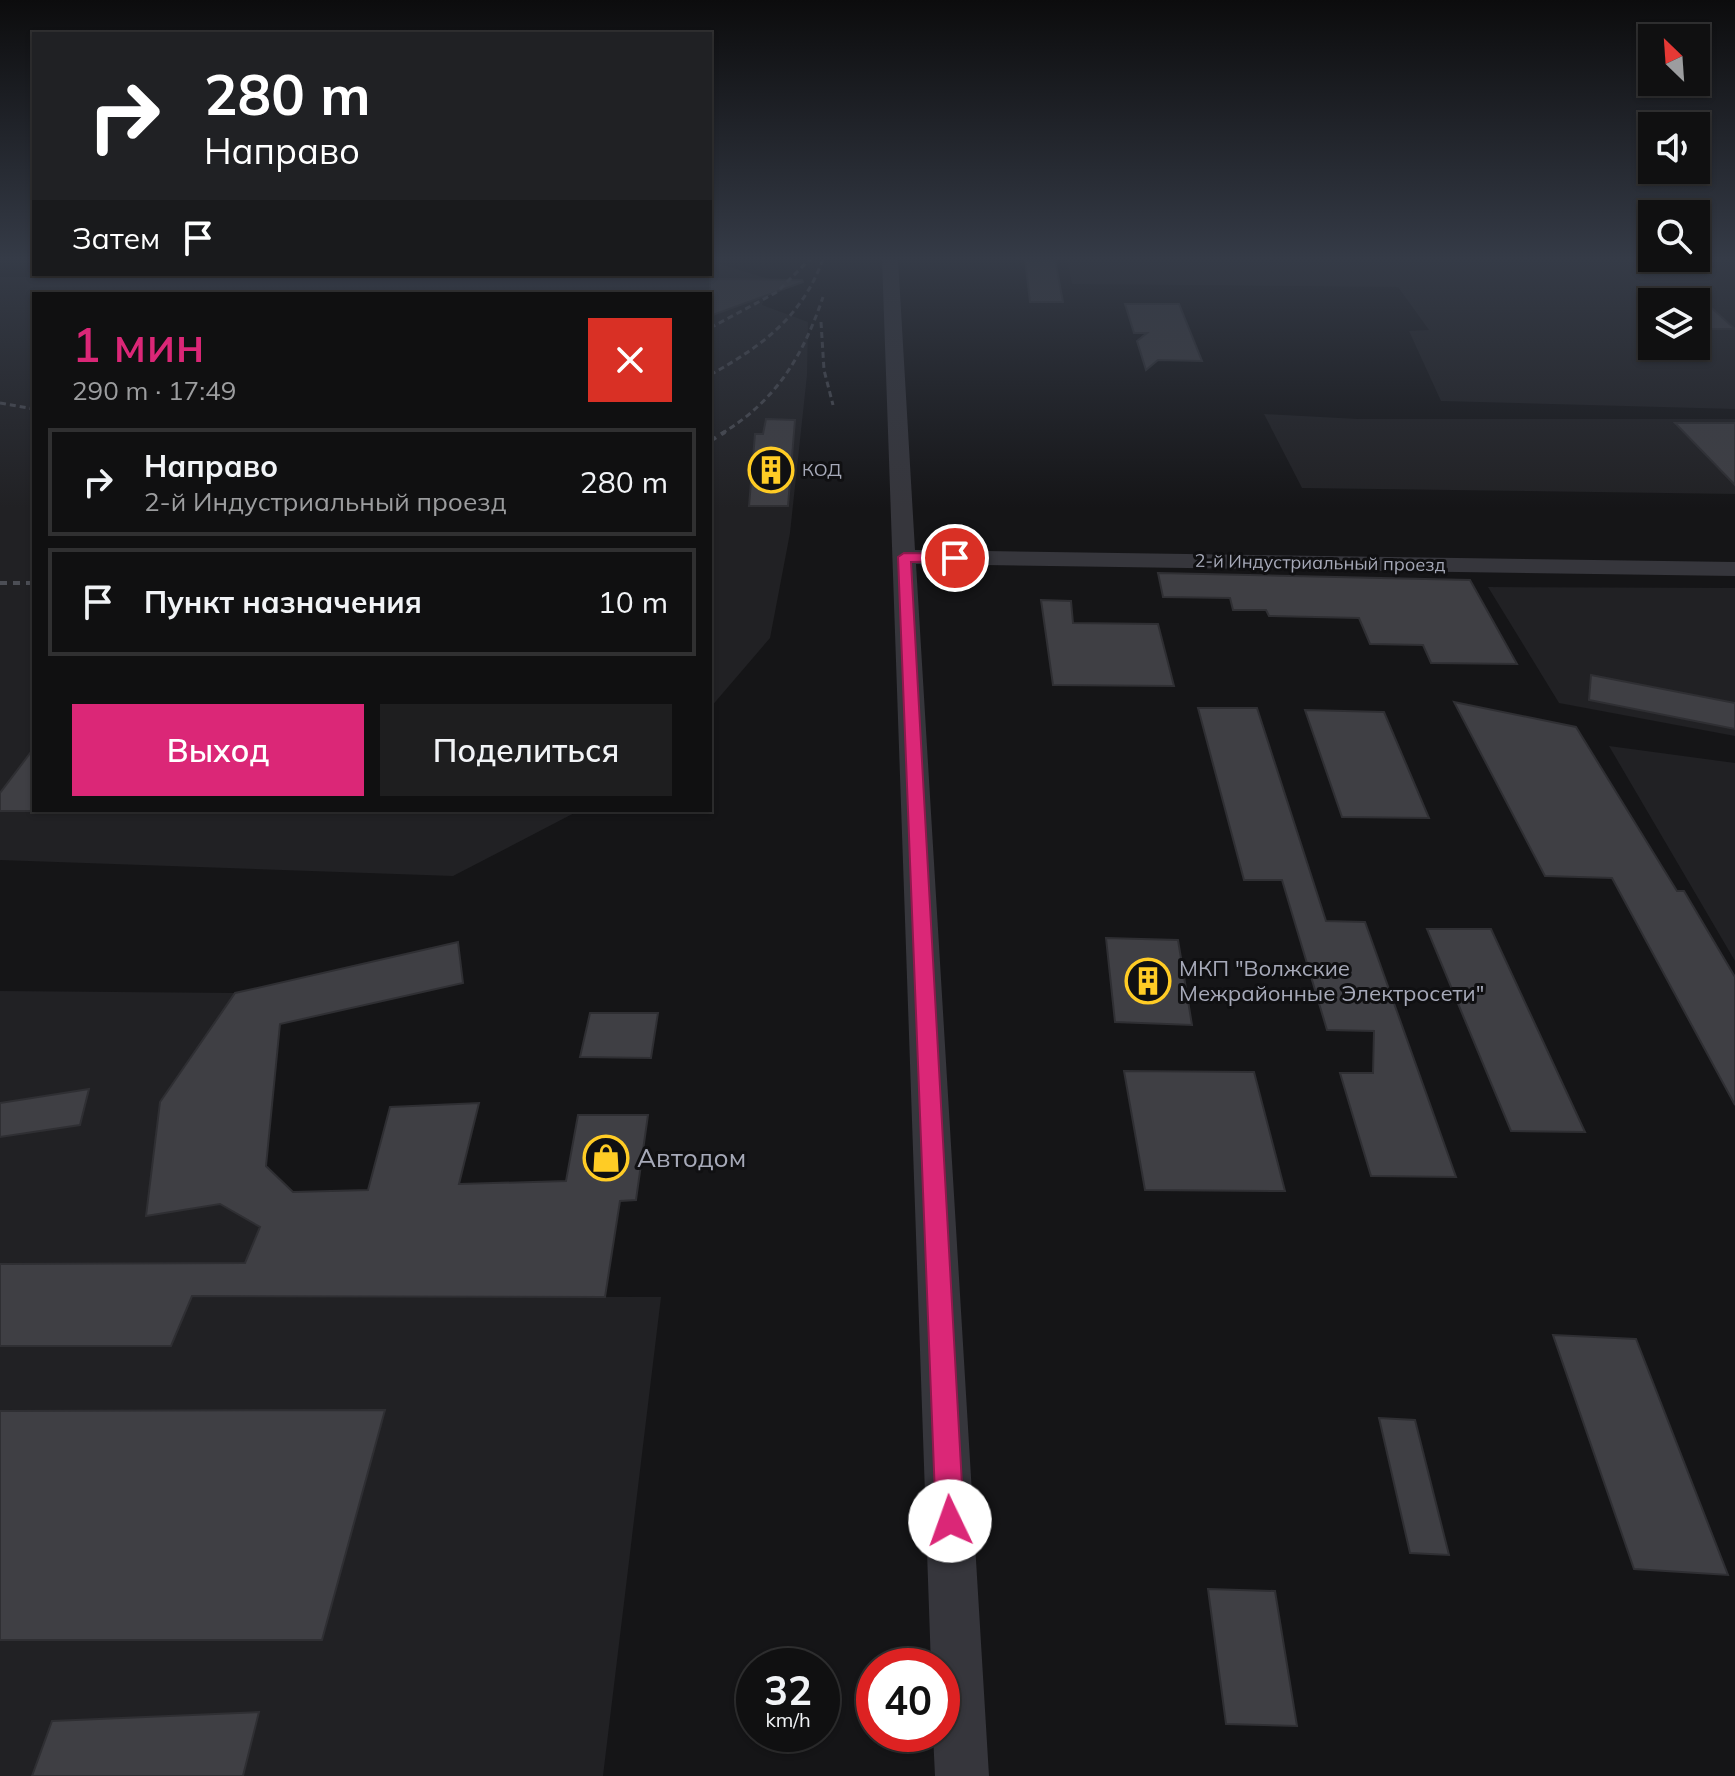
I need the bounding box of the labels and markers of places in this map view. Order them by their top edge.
building icon: КОД [747,446,795,494]
place label: КОД [802,458,842,481]
pin [921,524,989,592]
place label: МКП "Волжские Межрайонные Электросети" [1179,954,1484,1007]
building icon: МКП "Волжские Межрайонные Электросети" [1124,957,1172,1005]
shop icon: Автодом [582,1134,630,1182]
place label: Автодом [637,1141,746,1174]

